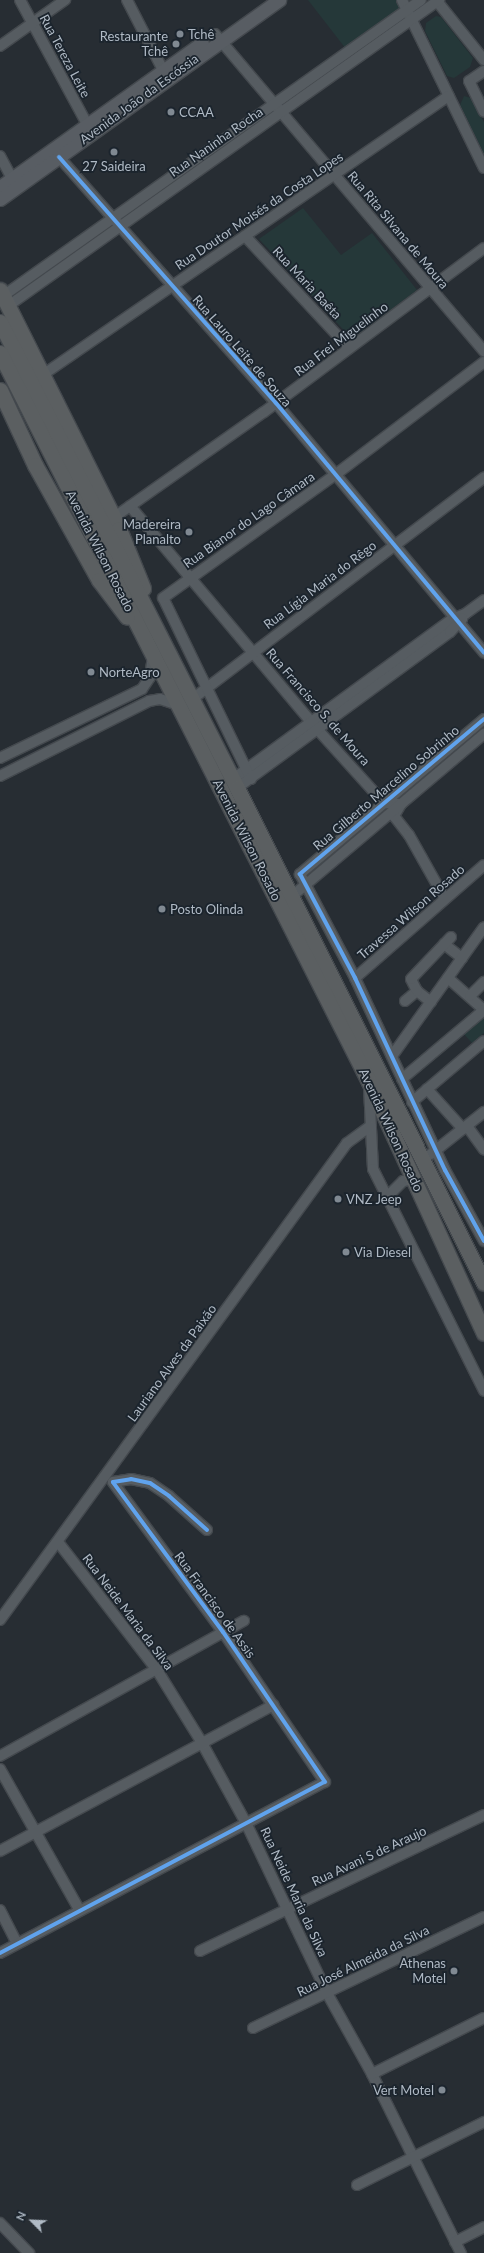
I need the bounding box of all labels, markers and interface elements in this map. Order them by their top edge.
street label: Rua Tereza Leite [36,11,94,101]
place label: Tchê [188,26,214,42]
place label: Restaurante Tchê [100,29,168,60]
marker: Tchê [175,29,185,39]
marker: Restaurante Tchê [171,39,181,49]
street label: Avenida João da Escóssia [76,51,202,147]
street label: Rua Naninha Rocha [166,104,266,180]
place label: CCAA [179,104,214,120]
marker: CCAA [166,107,176,117]
marker: 27 Saideira [109,147,119,157]
street label: Rua Doutor Moisés da Costa Lopes [172,149,346,273]
place label: 27 Saideira [82,158,146,174]
street label: Rua Rita Silvana de Moura [344,168,452,292]
street label: Rua Maria Baêta [269,243,345,323]
street label: Rua Lauro Leite de Souza [189,292,295,410]
street label: Rua Frei Miguelinho [291,299,391,379]
street label: Rua Bianor do Lago Câmara [180,468,318,572]
street label: Avenida Wilson Rosado [63,488,137,614]
place label: Madereira Planalto [123,517,181,548]
marker: Madereira Planalto [184,527,194,537]
street label: Rua Lígia Maria do Rêgo [261,538,379,632]
street label: Rua Francisco S. de Moura [263,645,373,769]
place label: NorteAgro [99,664,160,680]
marker: NorteAgro [86,667,96,677]
street label: Rua Gilberto Marcelino Sobrinho [310,722,462,854]
street label: Avenida Wilson Rosado [210,777,284,903]
street label: Travessa Wilson Rosado [354,861,468,963]
place label: Posto Olinda [170,901,243,917]
marker: Posto Olinda [157,904,167,914]
street label: Avenida Wilson Rosado [356,1066,426,1194]
place label: VNZ Jeep [346,1191,402,1207]
marker: VNZ Jeep [333,1194,343,1204]
place label: Via Diesel [354,1244,411,1260]
marker: Via Diesel [341,1247,351,1257]
street label: Lauriano Alves da Paixão [124,1301,220,1425]
street label: Rua Francisco de Assis [171,1549,259,1661]
street label: Rua Neide Maria da Silva [79,1551,177,1673]
street label: Rua Avani S de Araujo [309,1822,429,1890]
street label: Rua Neide Maria da Silva [257,1825,331,1959]
street label: Rua José Almeida da Silva [294,1922,432,2000]
place label: Athenas Motel [399,1956,446,1987]
marker: Athenas Motel [449,1966,459,1976]
place label: Vert Motel [373,2082,434,2098]
marker: Vert Motel [437,2085,447,2095]
north arrow [12,2201,52,2241]
text: N [13,2209,28,2222]

